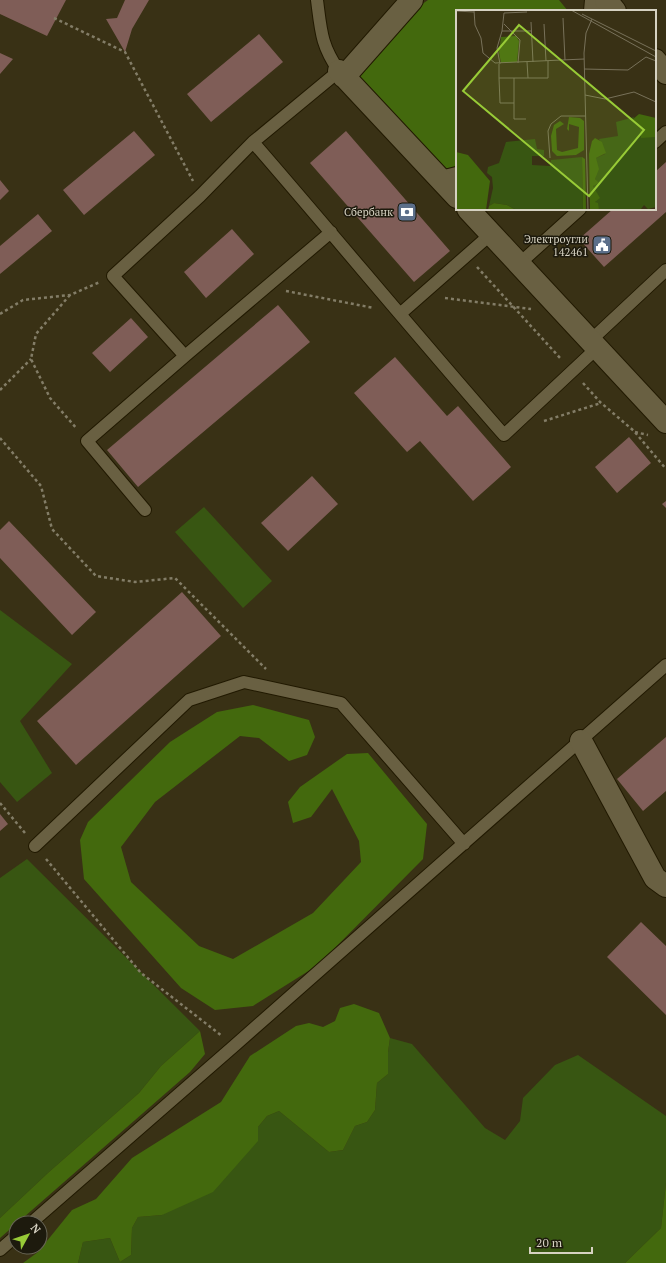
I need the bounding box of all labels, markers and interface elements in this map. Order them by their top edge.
inset map [456,10,656,210]
bank icon: Сбербанк [396,201,418,223]
place label: Сбербанк [344,205,393,219]
place label: Электроугли 142461 [524,232,588,259]
public building icon: Электроугли 142461 [591,234,613,256]
north arrow [8,1215,48,1255]
text: N [28,1221,44,1237]
scale bar [530,1229,592,1255]
text: 20 m [536,1235,563,1250]

